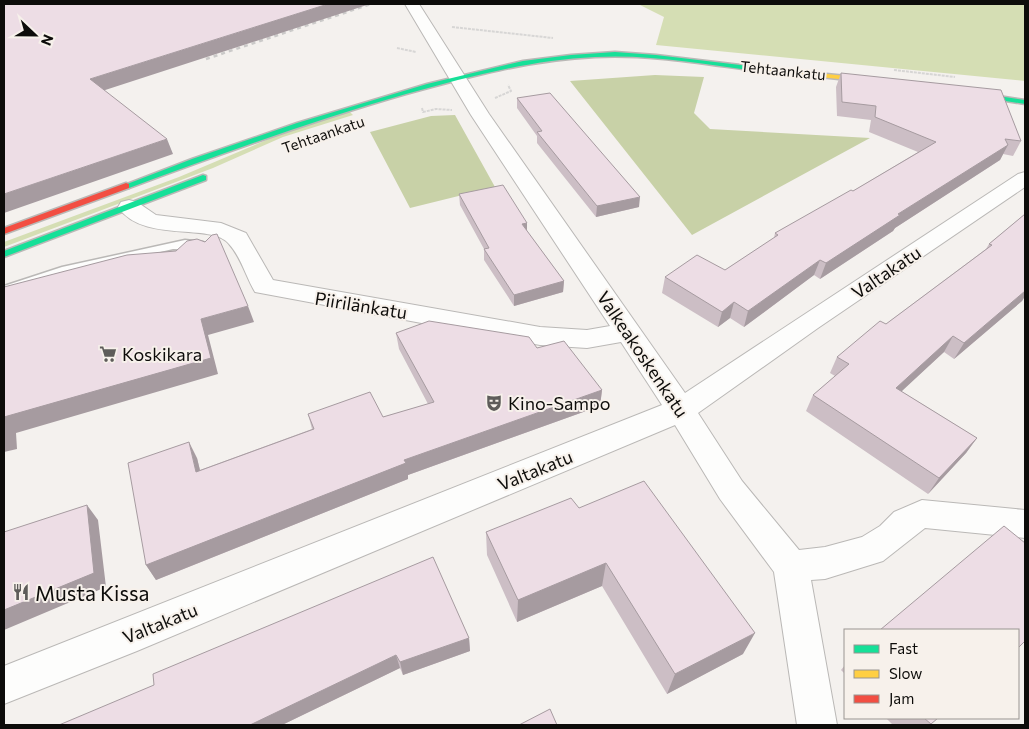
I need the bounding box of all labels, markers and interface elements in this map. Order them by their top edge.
north arrow [10,10,60,60]
text: N [38,32,57,48]
street label: Tehtaankatu [739,57,827,83]
street label: Tehtaankatu [279,112,367,156]
street label: Valtakatu [847,241,925,303]
street label: Piirilänkatu [313,287,409,323]
street label: Valkeakoskenkatu [593,287,693,421]
place label: Koskikara [122,343,202,365]
supermarket icon: Koskikara [98,344,118,364]
place label: Kino-Sampo [508,392,610,414]
theatre icon: Kino-Sampo [484,393,504,413]
street label: Valtakatu [494,445,576,495]
place label: Musta Kissa [35,580,149,605]
restaurant icon: Musta Kissa [11,582,31,602]
street label: Valtakatu [119,598,201,648]
legend [844,629,1019,719]
text: Fast [889,639,918,657]
text: Slow [889,664,922,682]
text: Jam [889,689,914,707]

